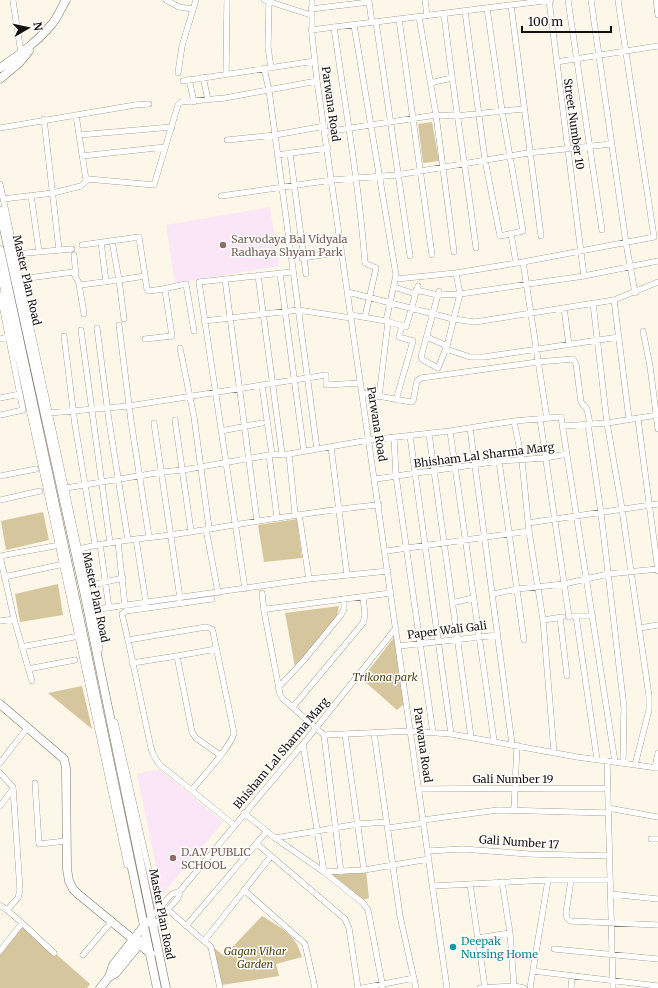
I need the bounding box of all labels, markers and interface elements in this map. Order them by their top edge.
north arrow [8,8,48,48]
scale bar [522,8,611,34]
text: 100 m [528,14,563,29]
text: N [30,21,46,32]
street label: Parwana Road [319,66,343,143]
street label: Street Number 10 [561,78,587,170]
place label: Sarvodaya Bal Vidyala Radhaya Shyam Park [231,232,348,259]
street label: Master Plan Road [10,233,44,327]
marker: Sarvodaya Bal Vidyala Radhaya Shyam Park [218,240,228,250]
street label: Parwana Road [364,386,390,463]
street label: Bhisham Lal Sharma Marg [413,439,555,471]
street label: Master Plan Road [80,550,113,644]
street label: Paper Wali Gali [406,618,488,642]
park label: Trikona park [353,670,417,684]
street label: Bhisham Lal Sharma Marg [230,694,332,812]
street label: Parwana Road [411,707,435,784]
street label: Gali Number 19 [473,772,554,786]
street label: Gali Number 17 [478,832,560,852]
place label: D.A.V PUBLIC SCHOOL [181,845,251,872]
marker: D.A.V PUBLIC SCHOOL [168,853,178,863]
street label: Master Plan Road [146,867,178,961]
place label: Deepak Nursing Home [461,934,538,961]
marker: Deepak Nursing Home [448,942,458,952]
park label: Gagan Vihar Garden [224,944,287,971]

